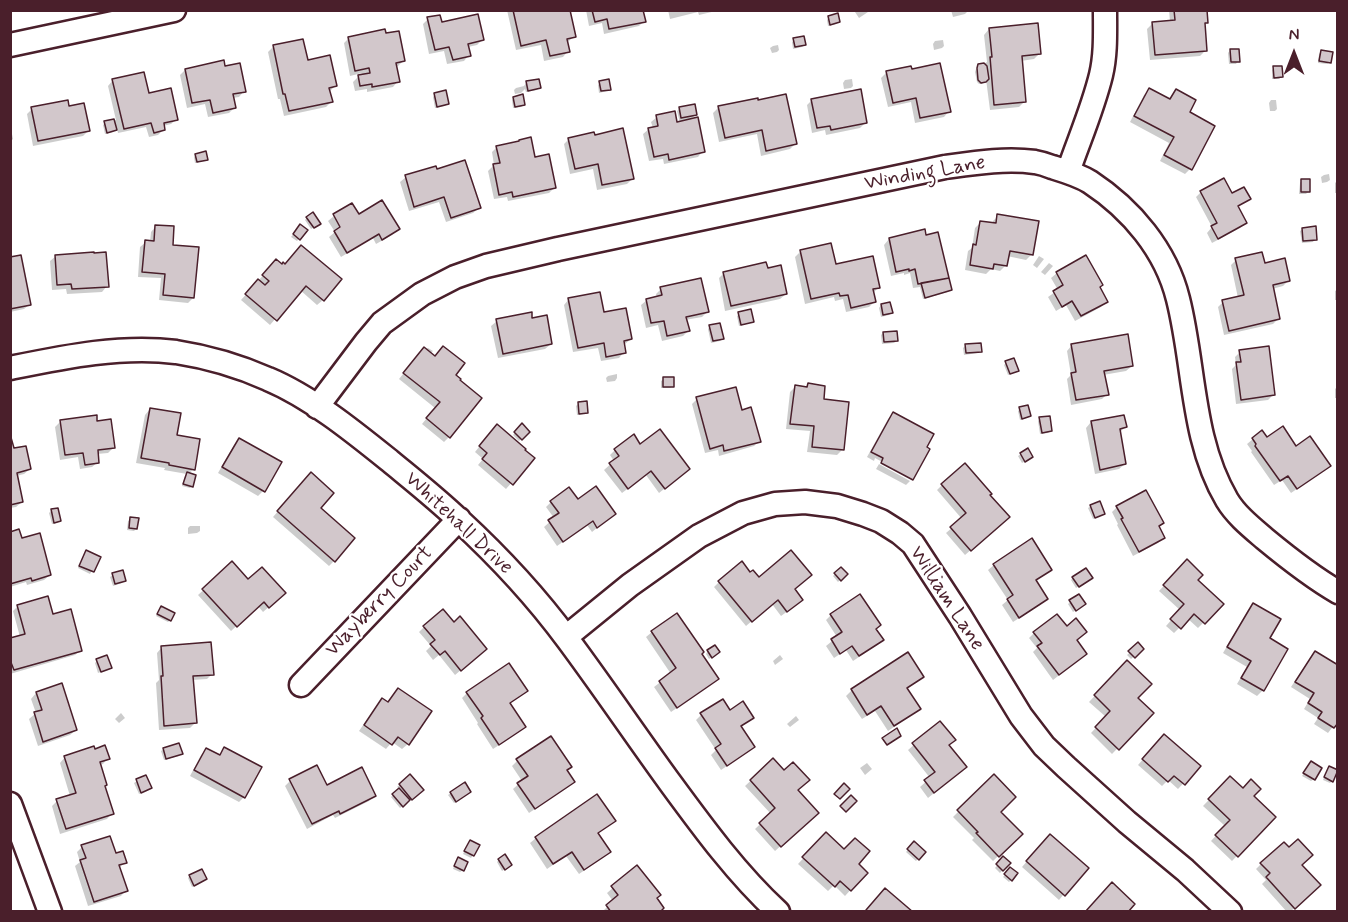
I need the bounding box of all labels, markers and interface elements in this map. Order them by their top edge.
north arrow [1264,24,1324,84]
text: N [1289,25,1299,46]
street label: Winding Lane [862,151,988,197]
street label: Whitehall Drive [399,467,517,581]
street label: Wayberry Court [321,541,439,663]
street label: William Lane [903,542,989,656]

